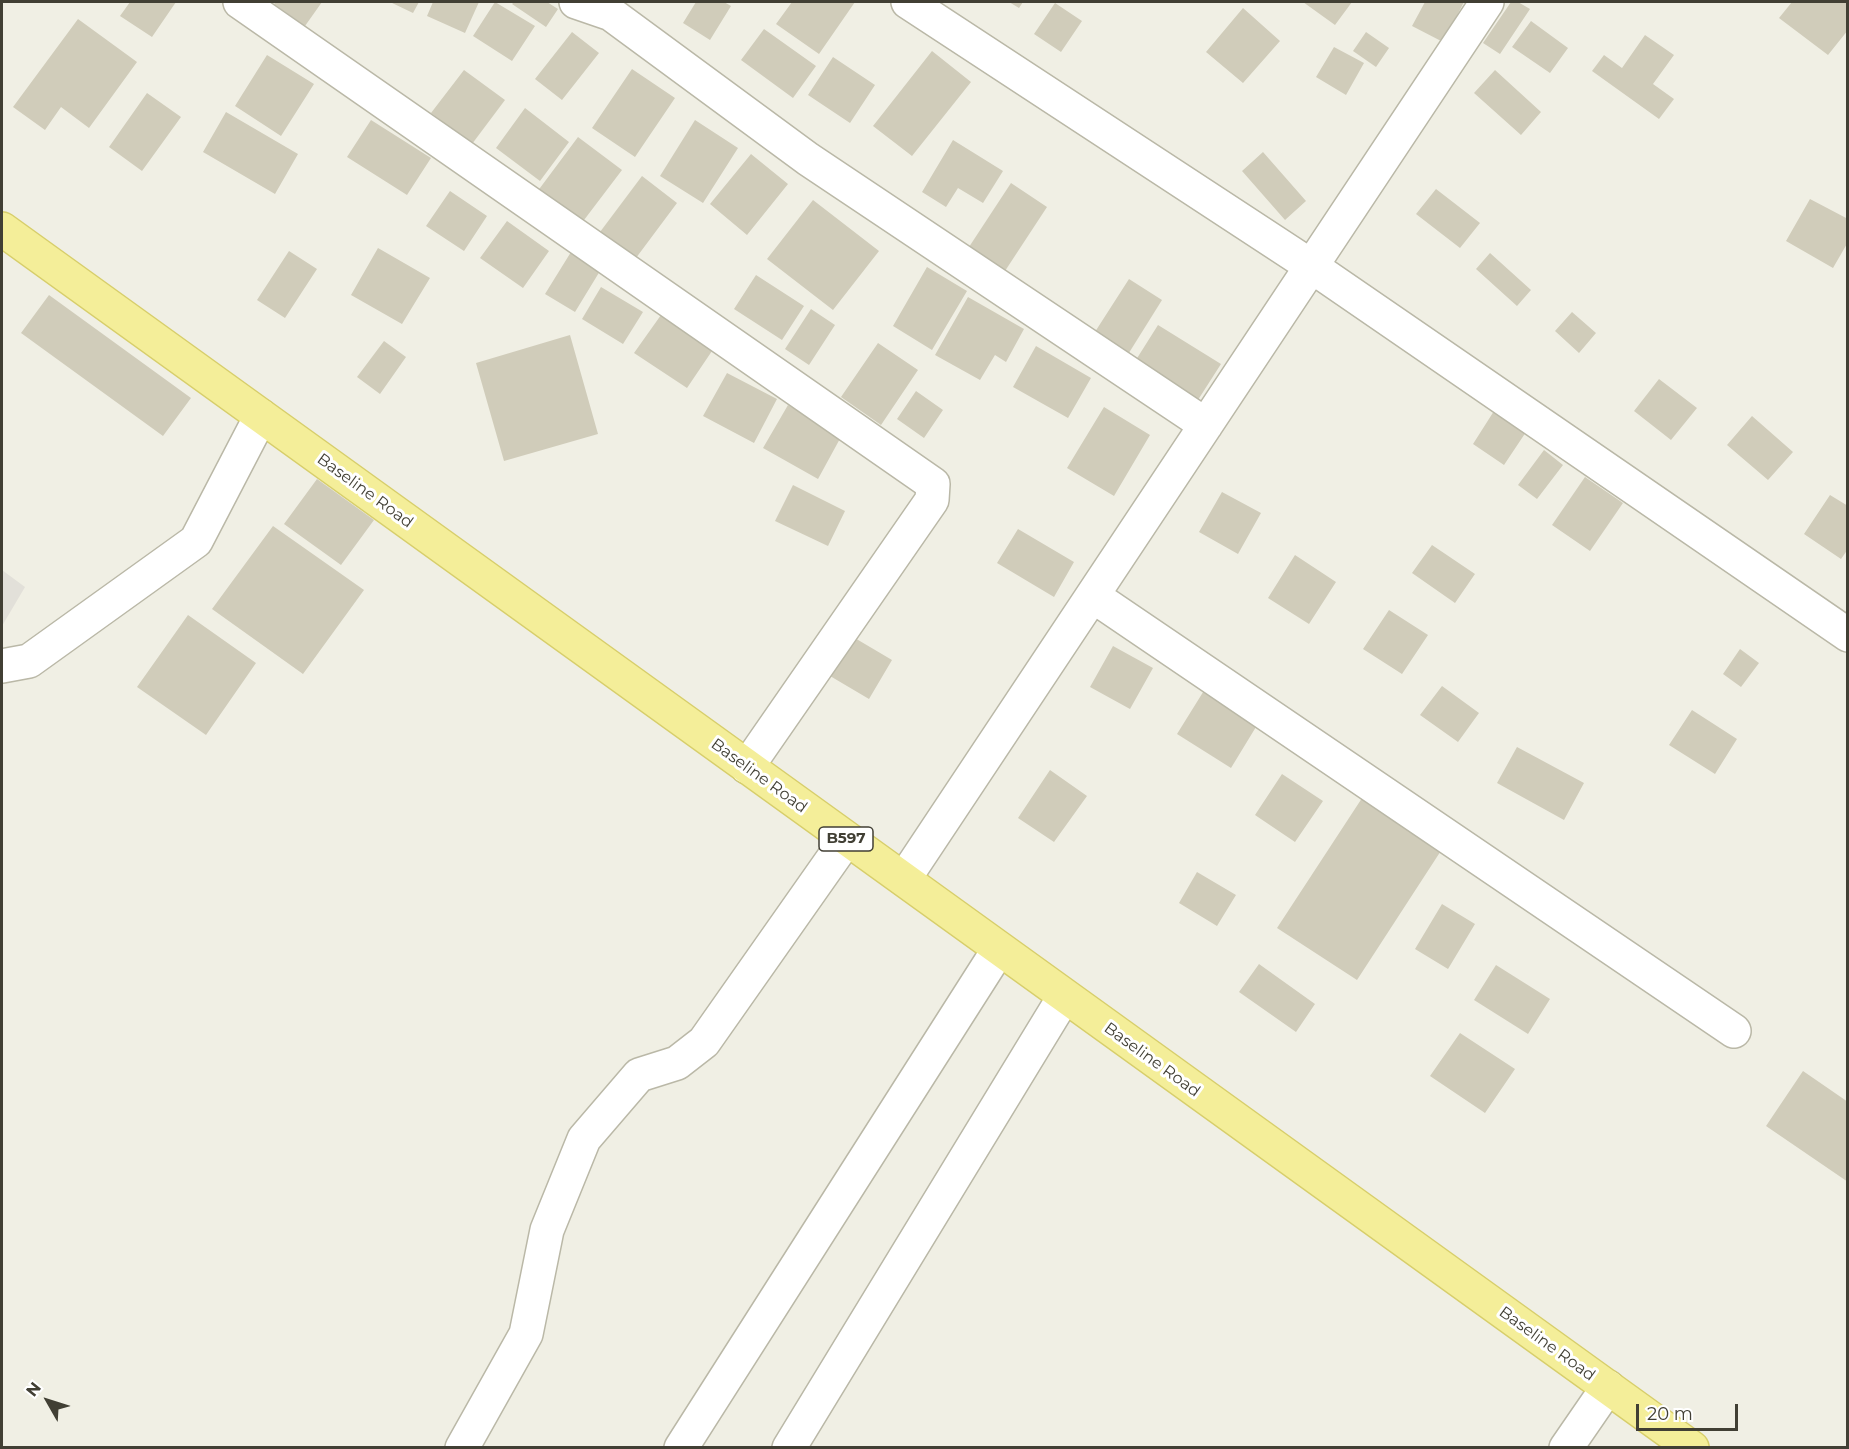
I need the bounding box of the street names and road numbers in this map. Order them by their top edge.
street label: Baseline Road [313,450,417,532]
street label: Baseline Road [707,735,811,817]
road number: B597 [819,827,873,851]
street label: Baseline Road [1100,1019,1204,1101]
street label: Baseline Road [1495,1303,1599,1385]

